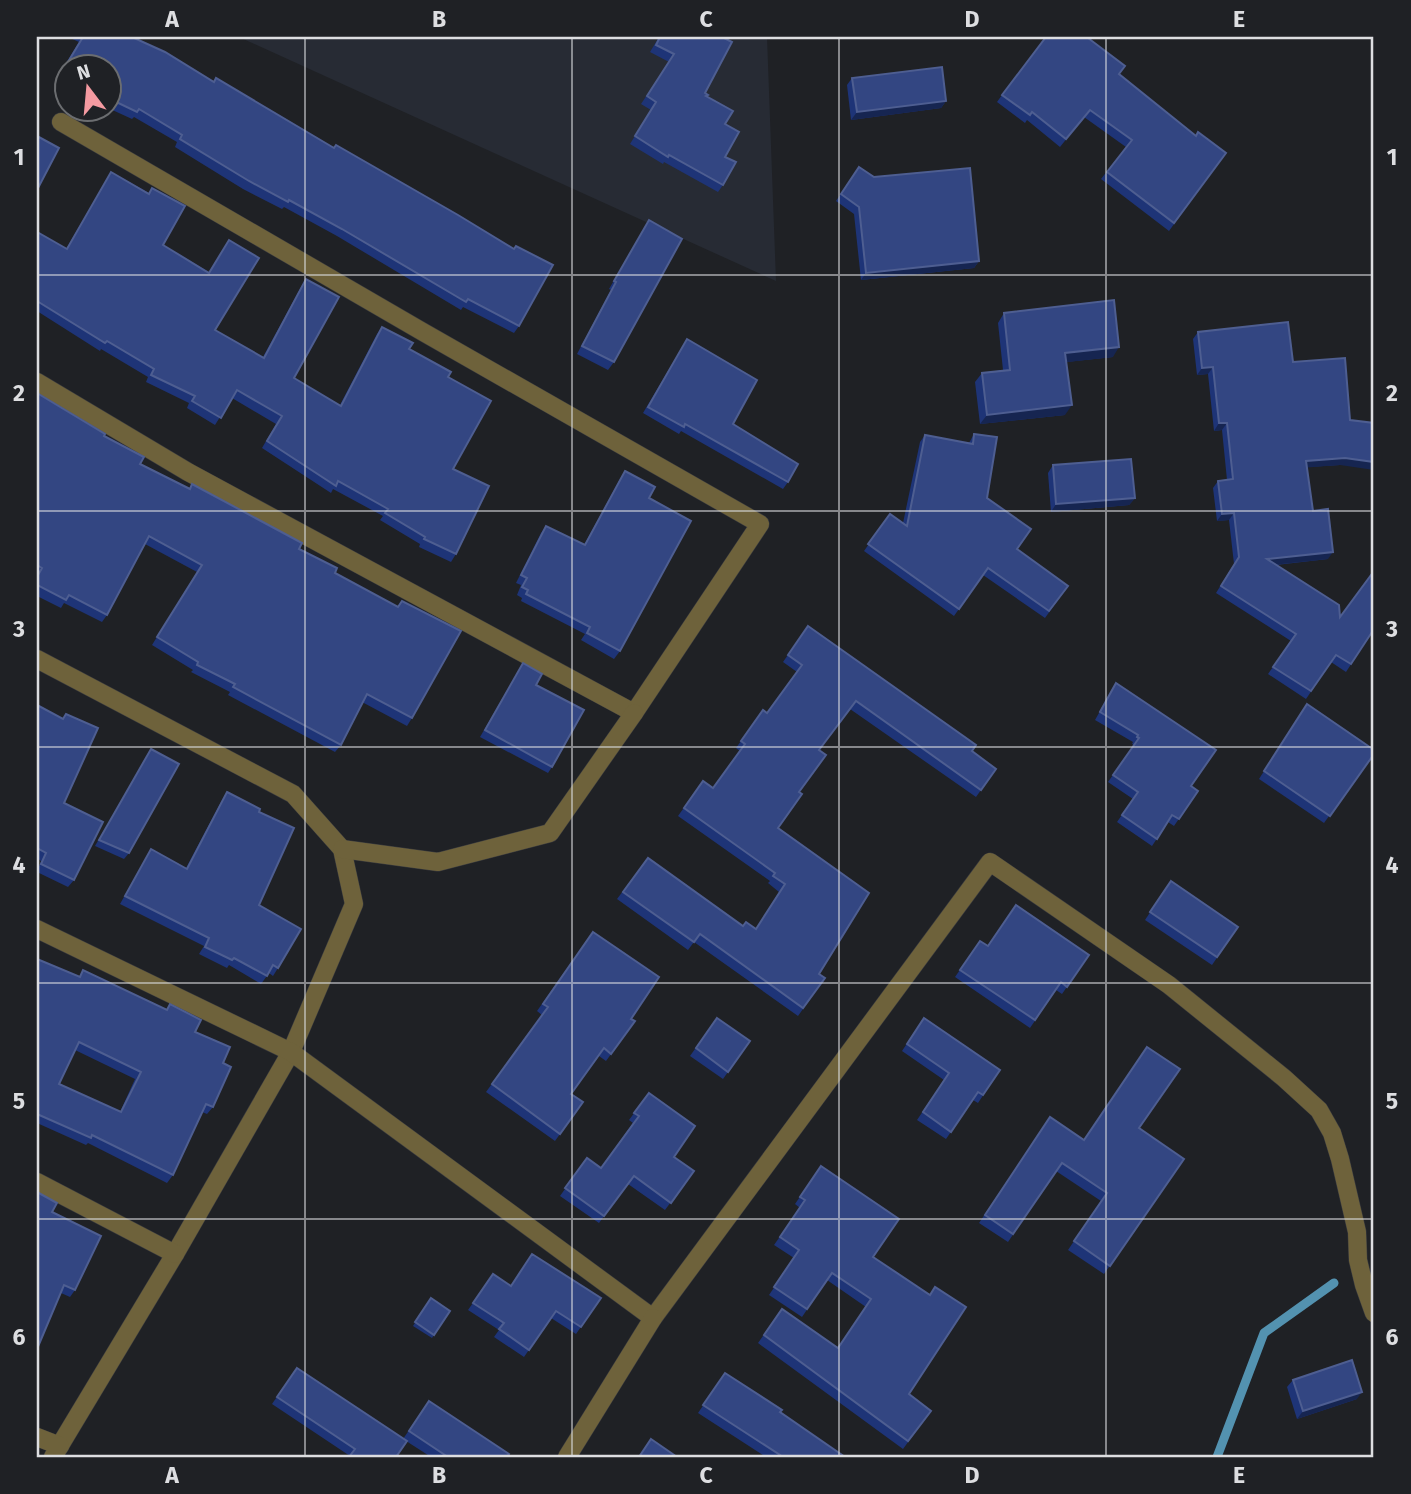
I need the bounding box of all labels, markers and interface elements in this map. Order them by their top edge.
text: A [164,5,179,33]
text: B [432,5,446,33]
text: C [699,5,713,33]
text: D [965,5,980,33]
text: E [1233,5,1245,33]
north arrow [52,52,122,122]
text: N [74,59,93,85]
text: 1 [14,143,24,171]
text: 1 [1387,143,1397,171]
text: 2 [13,379,25,407]
text: 2 [1386,379,1398,407]
text: 3 [12,615,25,643]
text: 3 [1385,615,1398,643]
text: 4 [13,851,26,879]
text: 4 [1386,851,1399,879]
text: 5 [13,1087,25,1115]
text: 5 [1386,1087,1398,1115]
text: 6 [13,1323,26,1351]
text: 6 [1386,1323,1399,1351]
text: A [164,1461,179,1489]
text: B [432,1461,446,1489]
text: C [699,1461,713,1489]
text: D [965,1461,980,1489]
text: E [1233,1461,1245,1489]

